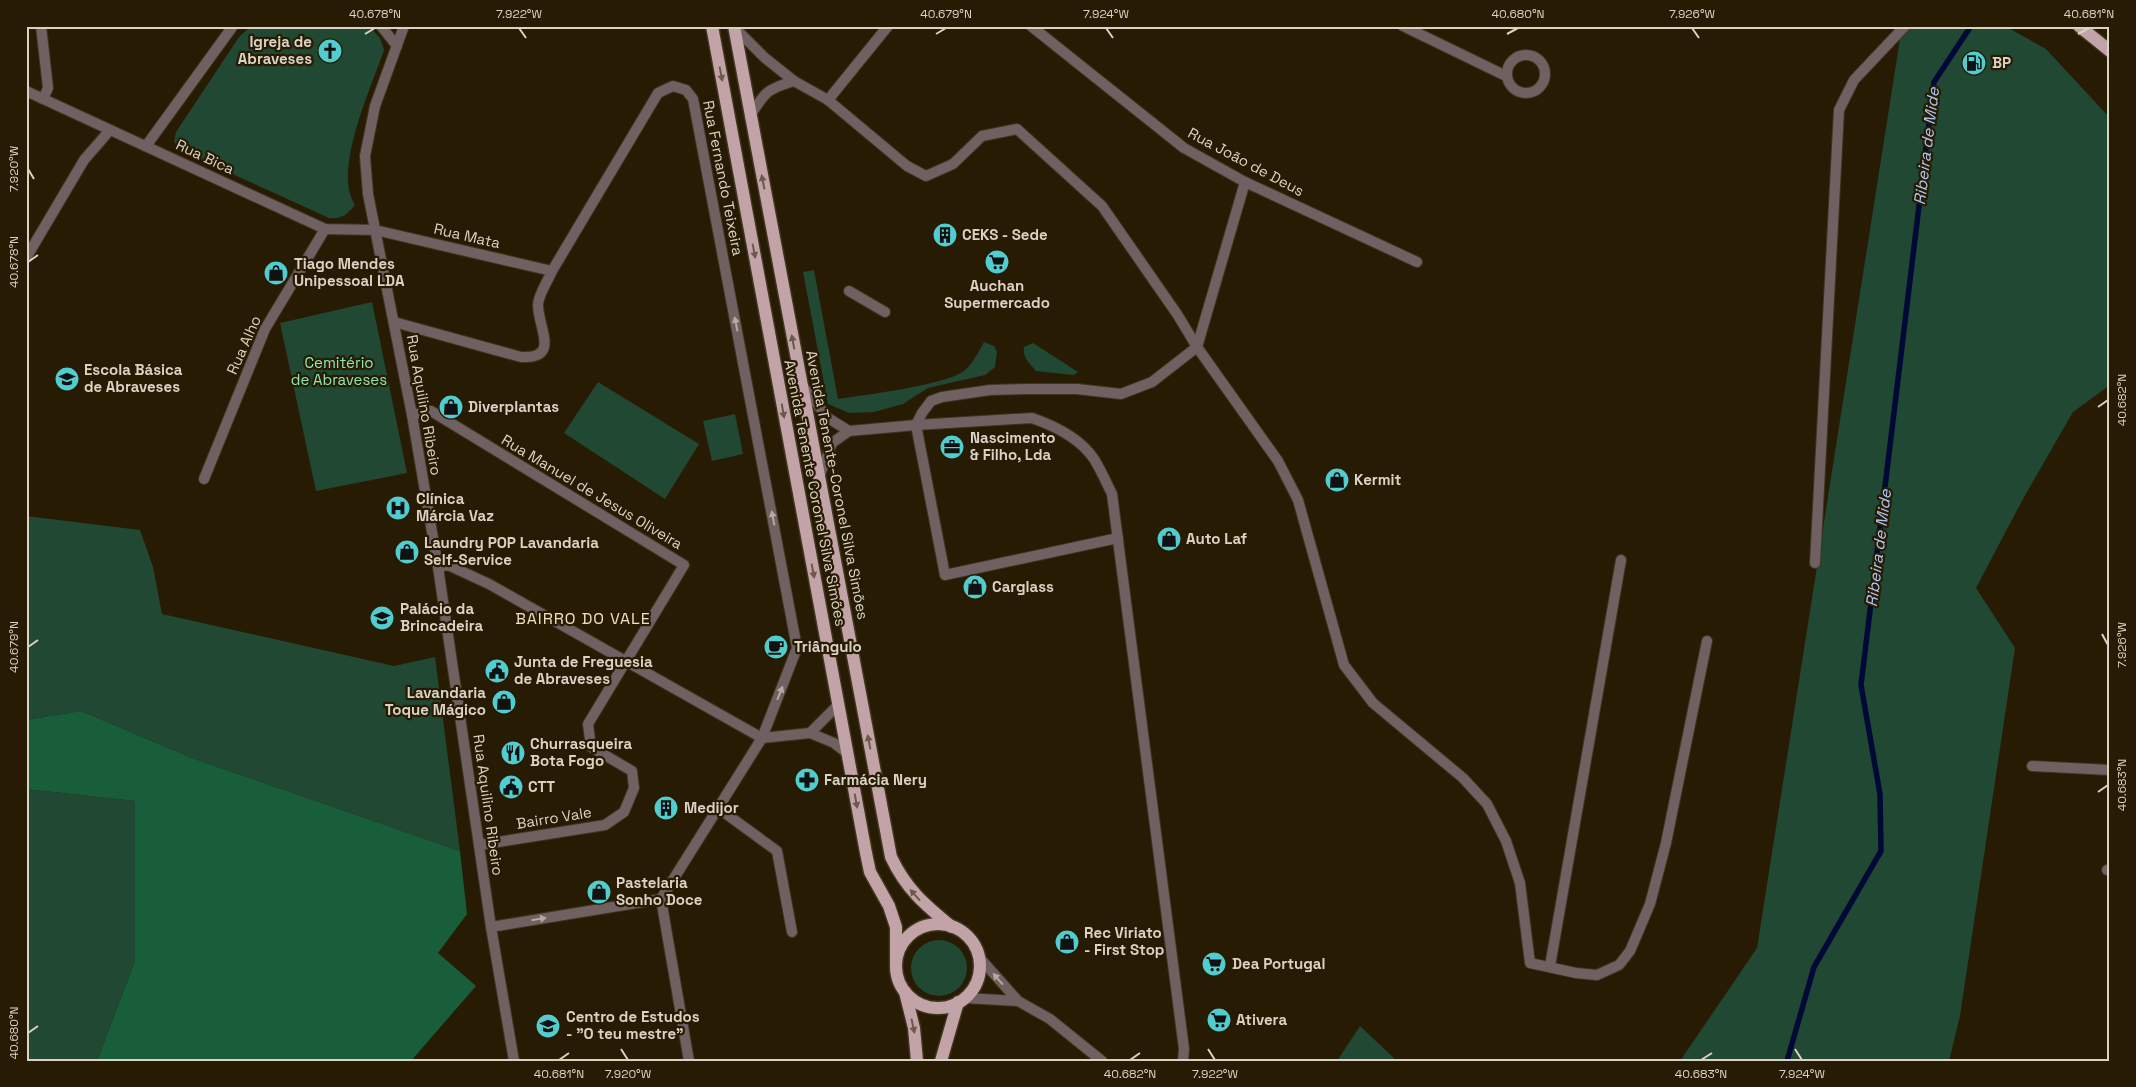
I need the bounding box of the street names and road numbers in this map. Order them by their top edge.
street label: Rua Fernando Teixeira [699,99,748,258]
street label: Rua João de Deus [1185,123,1308,200]
street label: Rua Bica [173,135,238,178]
street label: Rua Mata [432,219,503,252]
street label: Rua Alho [222,312,265,377]
street label: Rua Aquilino Ribeiro [403,333,446,477]
street label: Avenida Tenente-Coronel Silva Simões [802,349,873,621]
street label: Avenida Tenente Coronel Silva Simões [780,358,851,628]
street label: Rua Manuel de Jesus Oliveira [498,430,687,553]
street label: Rua Aquilino Ribeiro [469,733,508,877]
street label: Bairro Vale [515,802,593,833]

